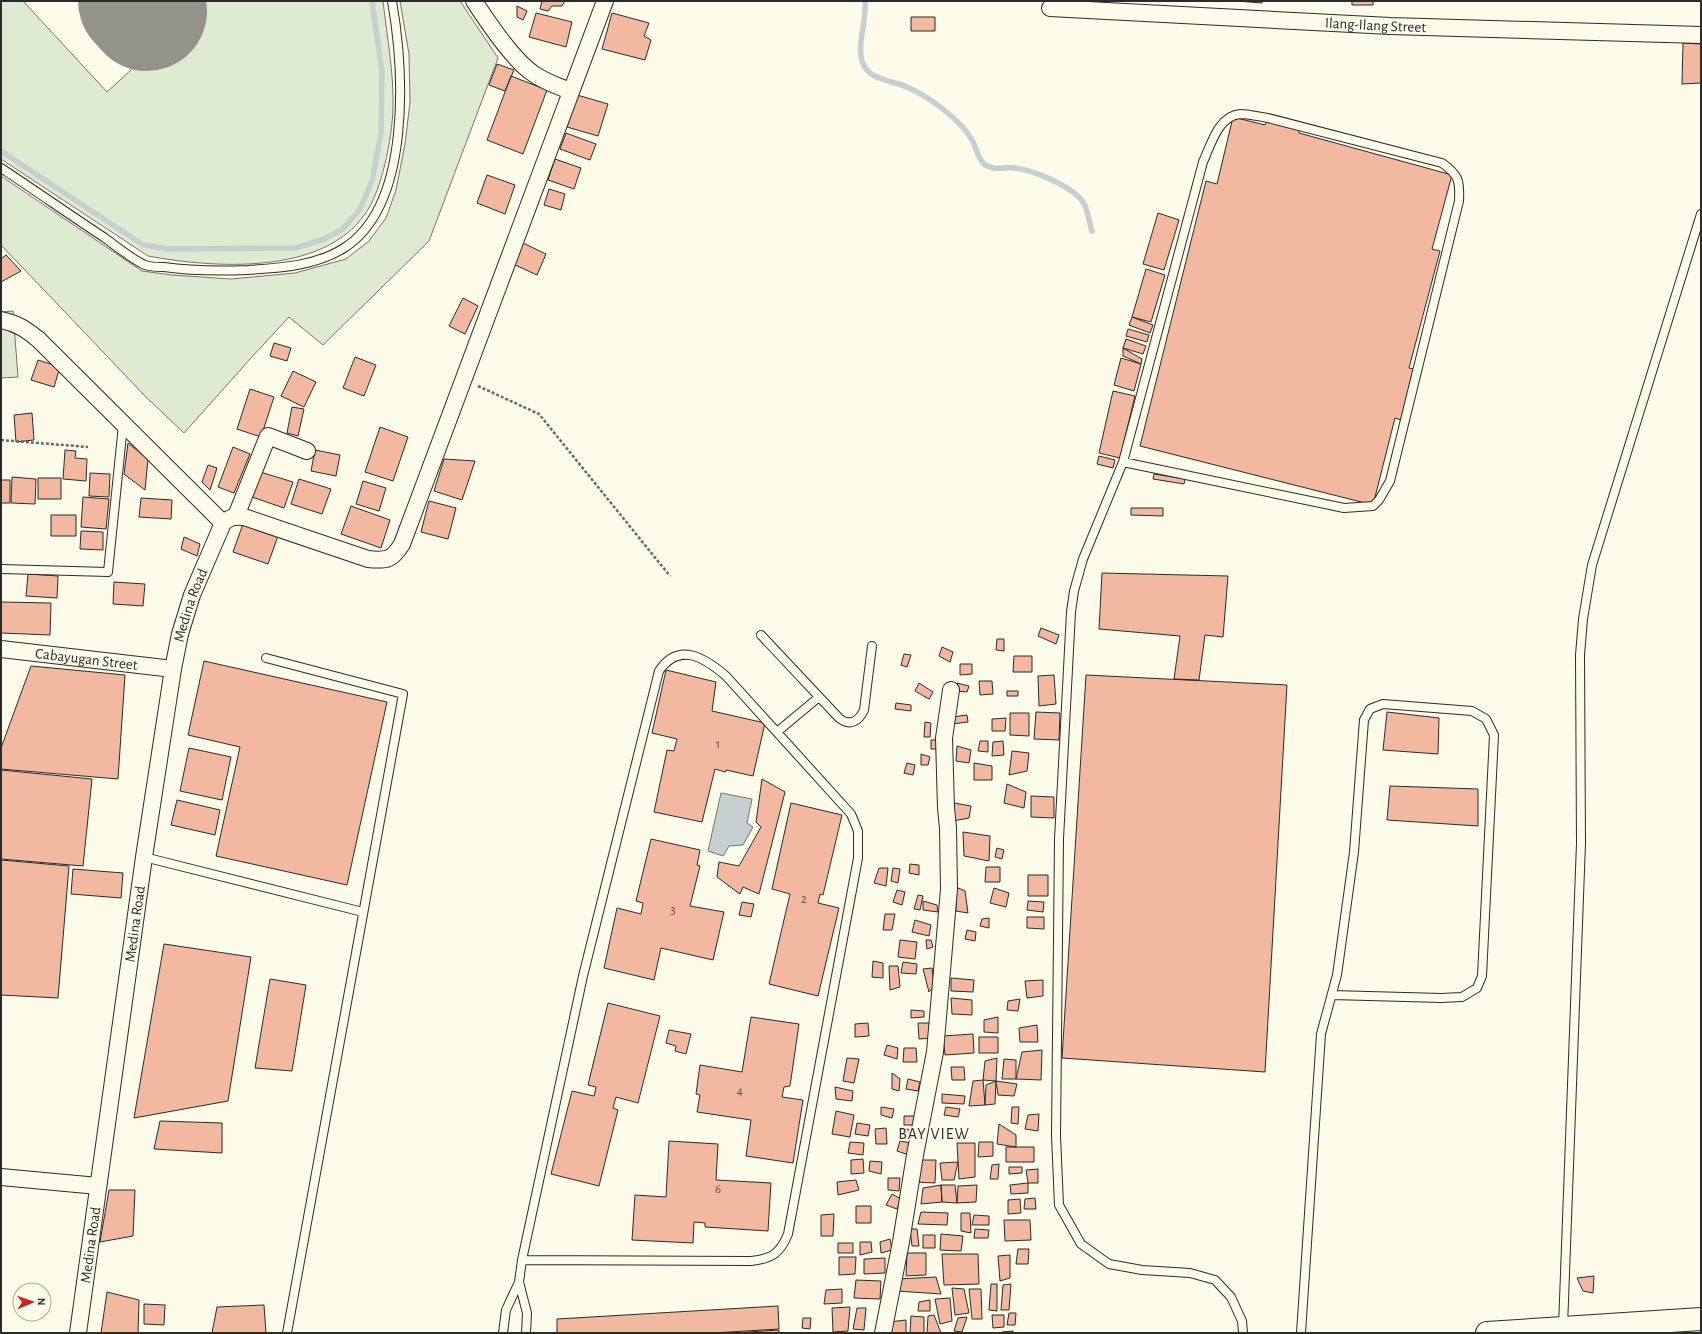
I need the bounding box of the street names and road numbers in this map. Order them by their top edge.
street label: Ilang-Ilang Street [1325,15,1426,35]
street label: Medina Road [171,566,210,643]
street label: Cabayugan Street [35,646,139,672]
street label: Medina Road [122,885,147,963]
street label: Medina Road [78,1205,103,1284]

